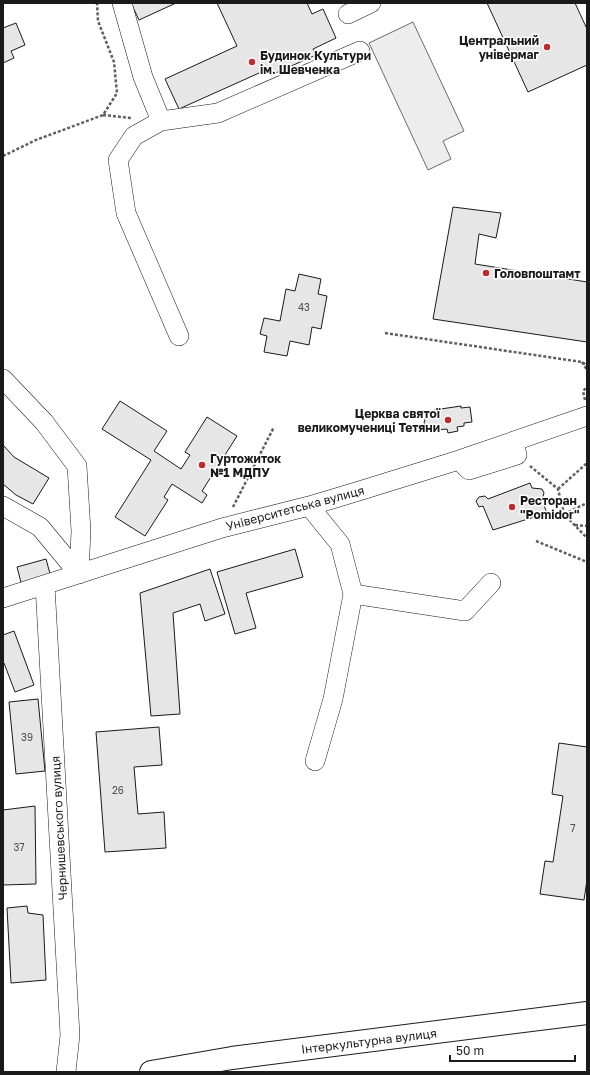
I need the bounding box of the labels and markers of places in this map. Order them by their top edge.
place label: Центральний універмаг [459,33,539,62]
marker: Центральний універмаг [542,42,552,52]
place label: Будинок Культури ім. Шевченка [260,48,371,77]
marker: Будинок Культури ім. Шевченка [247,57,257,67]
place label: Головпоштамт [494,266,580,281]
marker: Головпоштамт [481,268,491,278]
place label: Церква святої великомучениці Тетяни [298,406,441,435]
marker: Церква святої великомучениці Тетяни [443,415,453,425]
place label: Гуртожиток №1 МДПУ [210,451,281,480]
marker: Гуртожиток №1 МДПУ [197,460,207,470]
place label: Ресторан "Pomidor" [520,493,580,522]
marker: Ресторан "Pomidor" [507,502,517,512]

